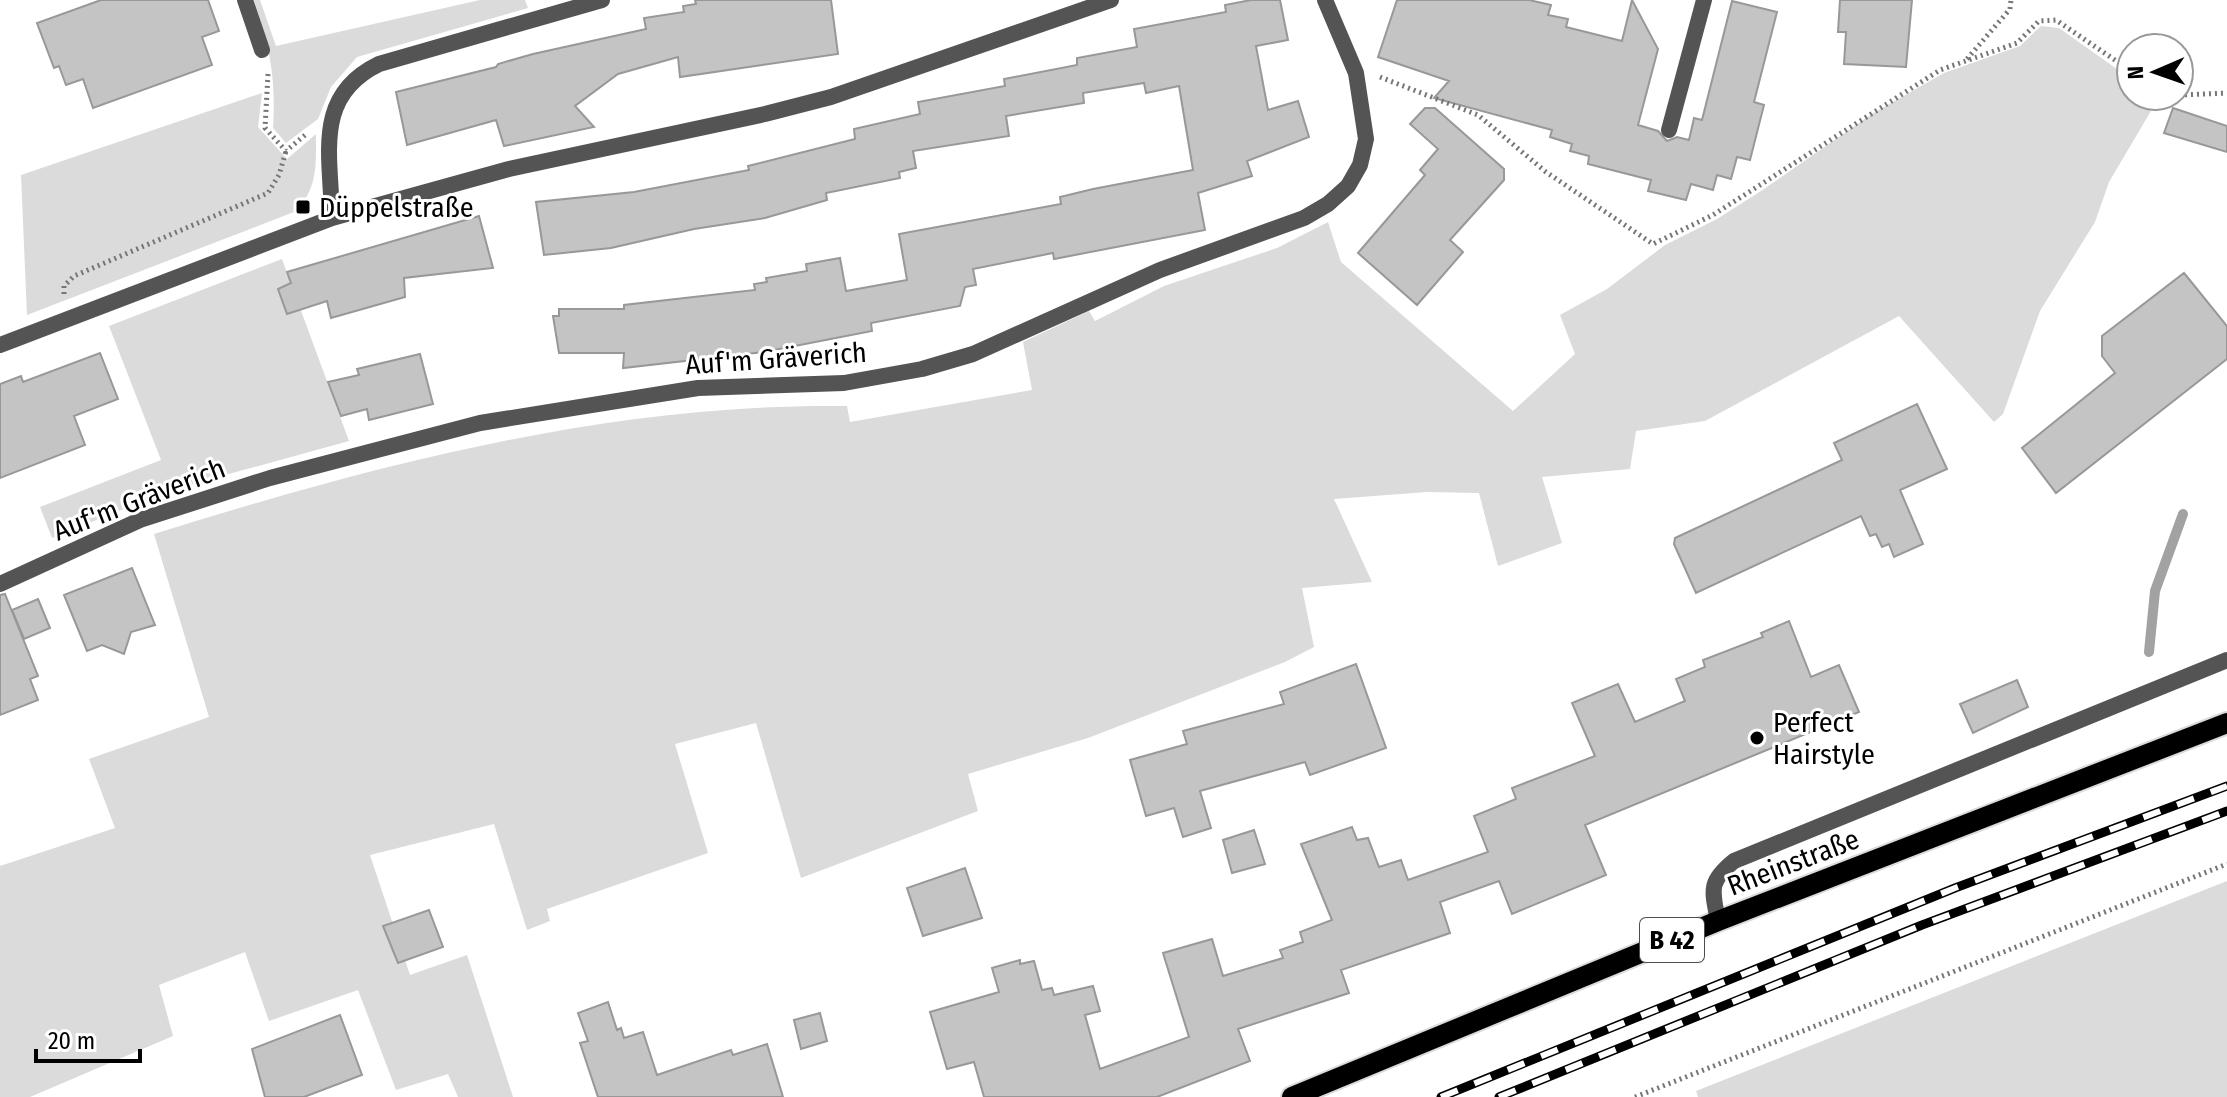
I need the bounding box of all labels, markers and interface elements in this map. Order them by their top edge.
north arrow [2115,32,2195,112]
text: N [2122,66,2149,80]
place label: Düppelstraße [319,191,473,224]
marker: Düppelstraße [294,198,312,216]
street label: Auf'm Gräverich [684,336,868,381]
street label: Auf'm Gräverich [48,452,230,547]
place label: Perfect Hairstyle [1773,706,1875,771]
marker: Perfect Hairstyle [1748,729,1766,747]
street label: Rheinstraße [1723,822,1864,903]
road number: B 42 [1640,918,1704,962]
scale bar [36,1013,140,1063]
text: 20 m [48,1027,95,1055]

